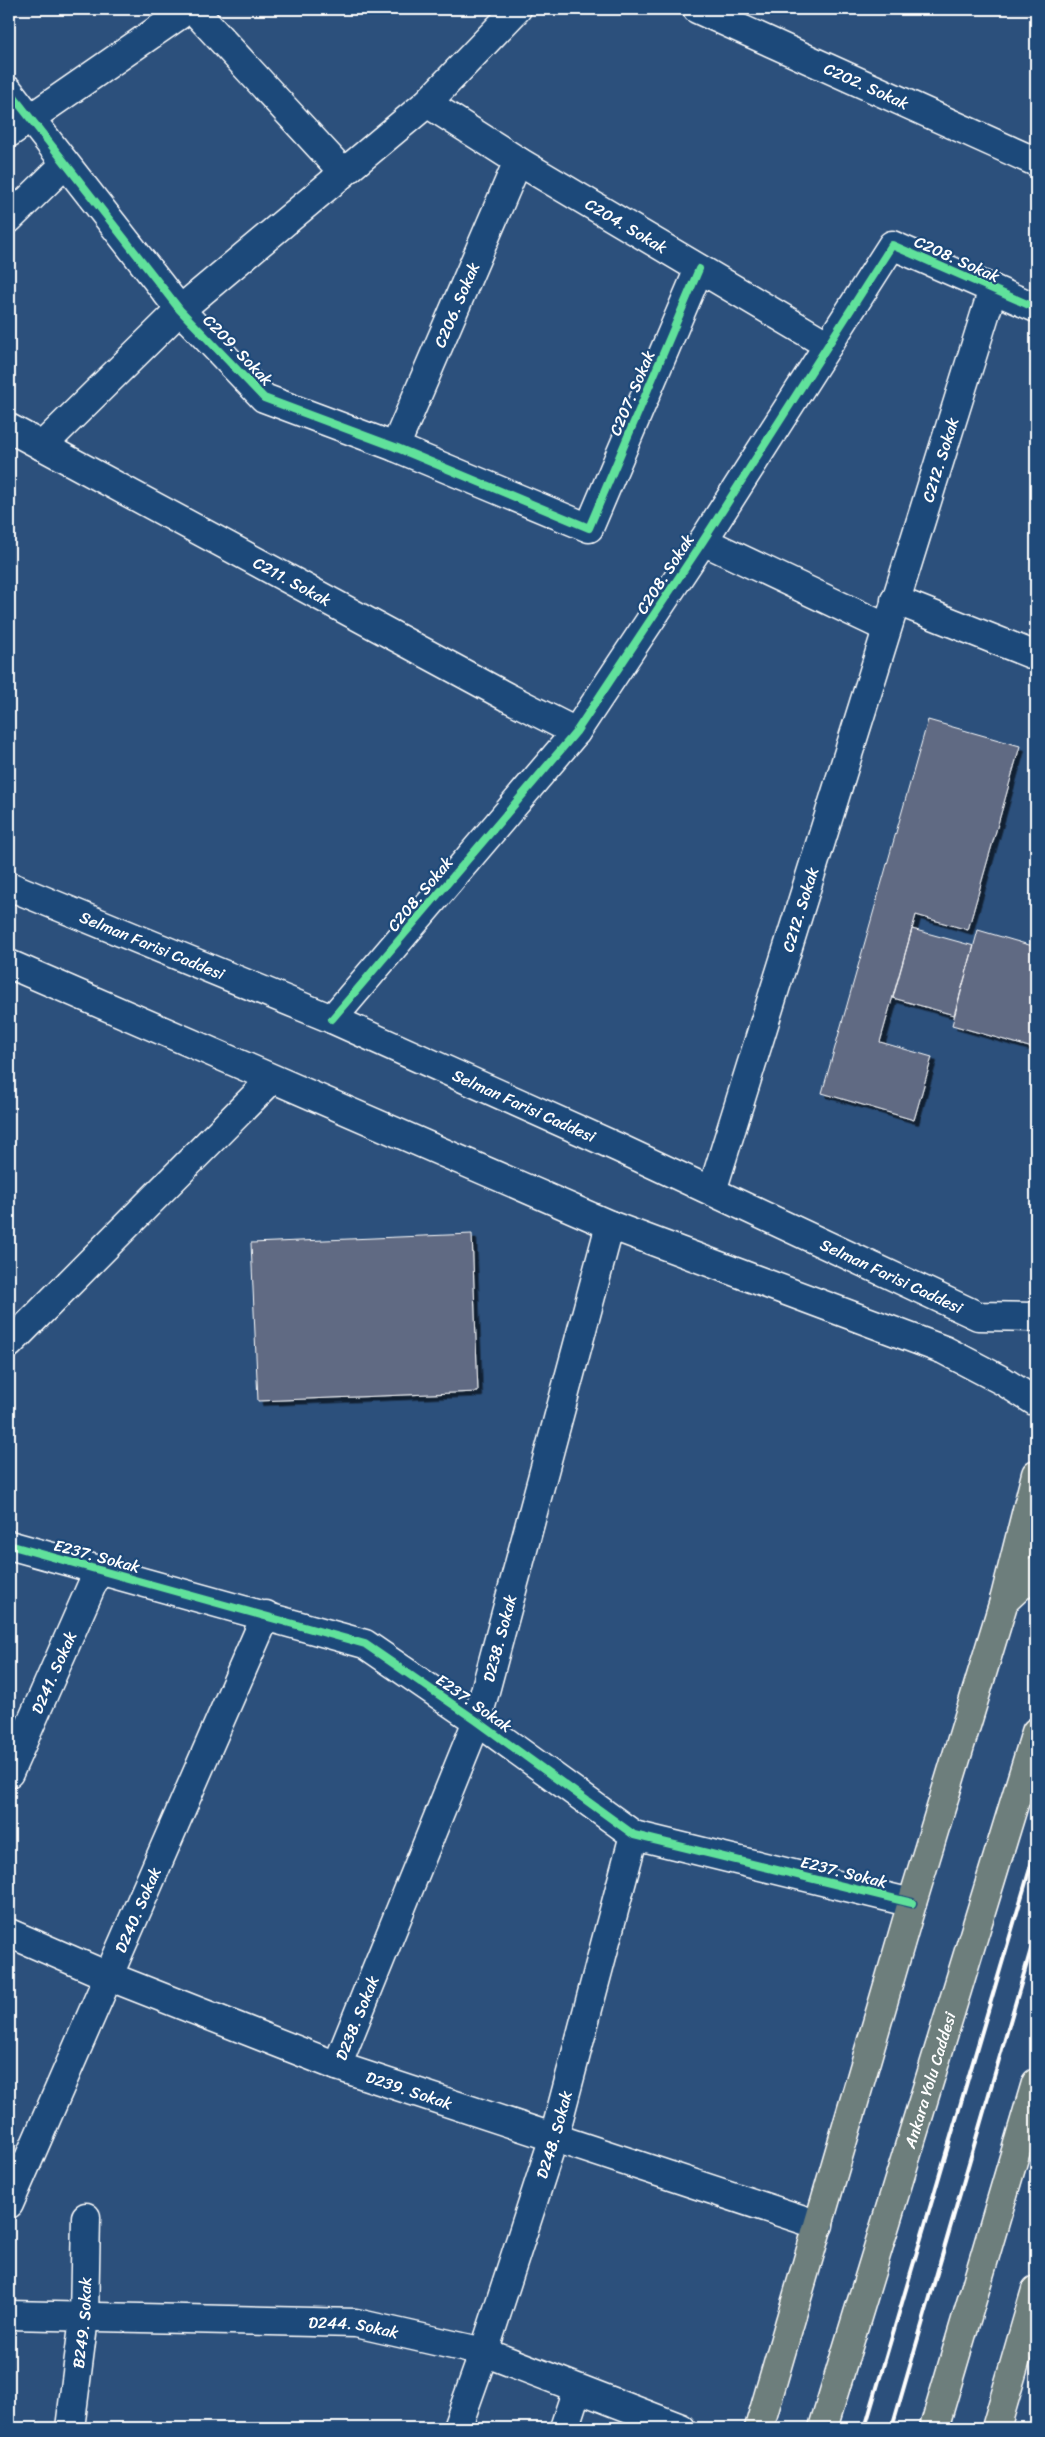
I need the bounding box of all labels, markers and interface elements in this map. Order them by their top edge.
street label: C202. Sokak [819,54,914,118]
street label: C204. Sokak [580,190,674,261]
street label: C208. Sokak [909,227,1005,291]
street label: C206. Sokak [425,257,488,352]
street label: C209. Sokak [196,307,281,393]
street label: C207. Sokak [601,345,663,440]
street label: C212. Sokak [913,413,967,506]
street label: C208. Sokak [628,527,702,620]
street label: C211. Sokak [248,548,337,614]
street label: C208. Sokak [380,849,461,938]
street label: C212. Sokak [773,863,827,955]
street label: Selman Farisi Caddesi [75,902,230,988]
street label: Selman Farisi Caddesi [448,1060,601,1151]
street label: Selman Farisi Caddesi [815,1230,968,1322]
street label: E237. Sokak [51,1531,144,1582]
street label: D238. Sokak [474,1591,525,1685]
street label: D241. Sokak [22,1626,85,1718]
street label: E237. Sokak [430,1666,519,1740]
street label: E237. Sokak [798,1847,891,1897]
street label: D240. Sokak [106,1862,169,1957]
street label: D238. Sokak [326,1970,387,2065]
street label: Ankara Yolu Caddesi [895,2008,964,2153]
street label: D239. Sokak [362,2062,457,2118]
street label: D248. Sokak [527,2087,580,2183]
street label: B249. Sokak [63,2276,99,2370]
street label: D244. Sokak [308,2307,402,2347]

